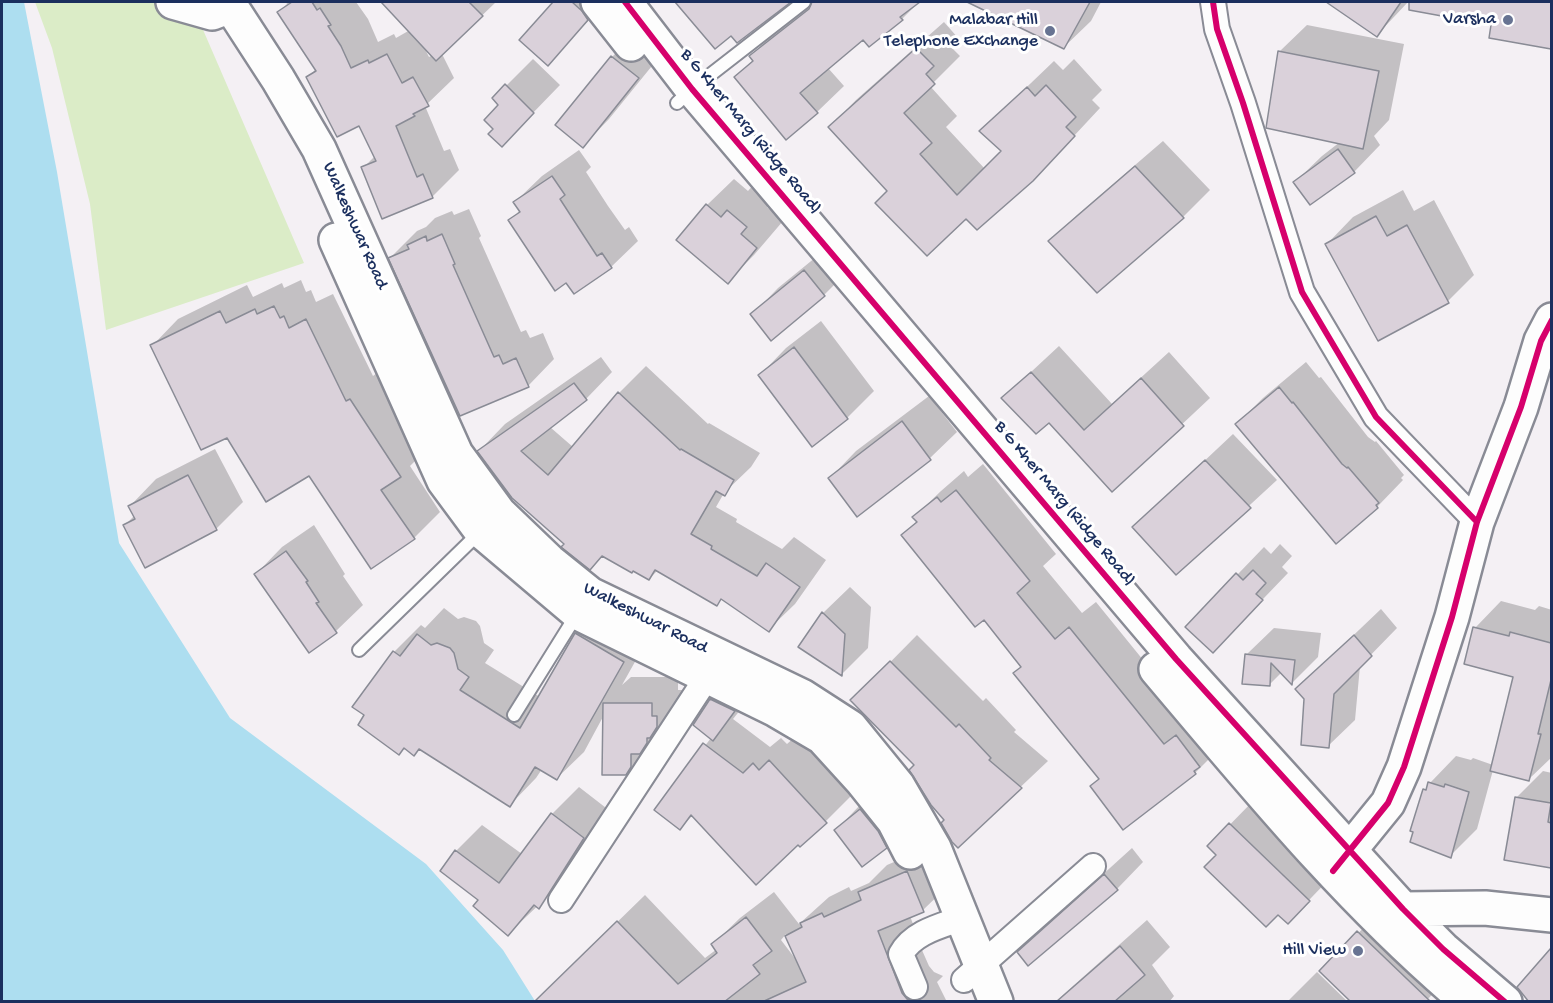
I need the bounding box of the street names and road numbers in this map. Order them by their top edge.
street label: B G Kher Marg (Ridge Road) [675,45,825,219]
street label: Walkeshwar Road [316,159,392,293]
street label: B G Kher Marg (Ridge Road) [989,417,1139,591]
street label: Walkeshwar Road [579,578,711,660]

